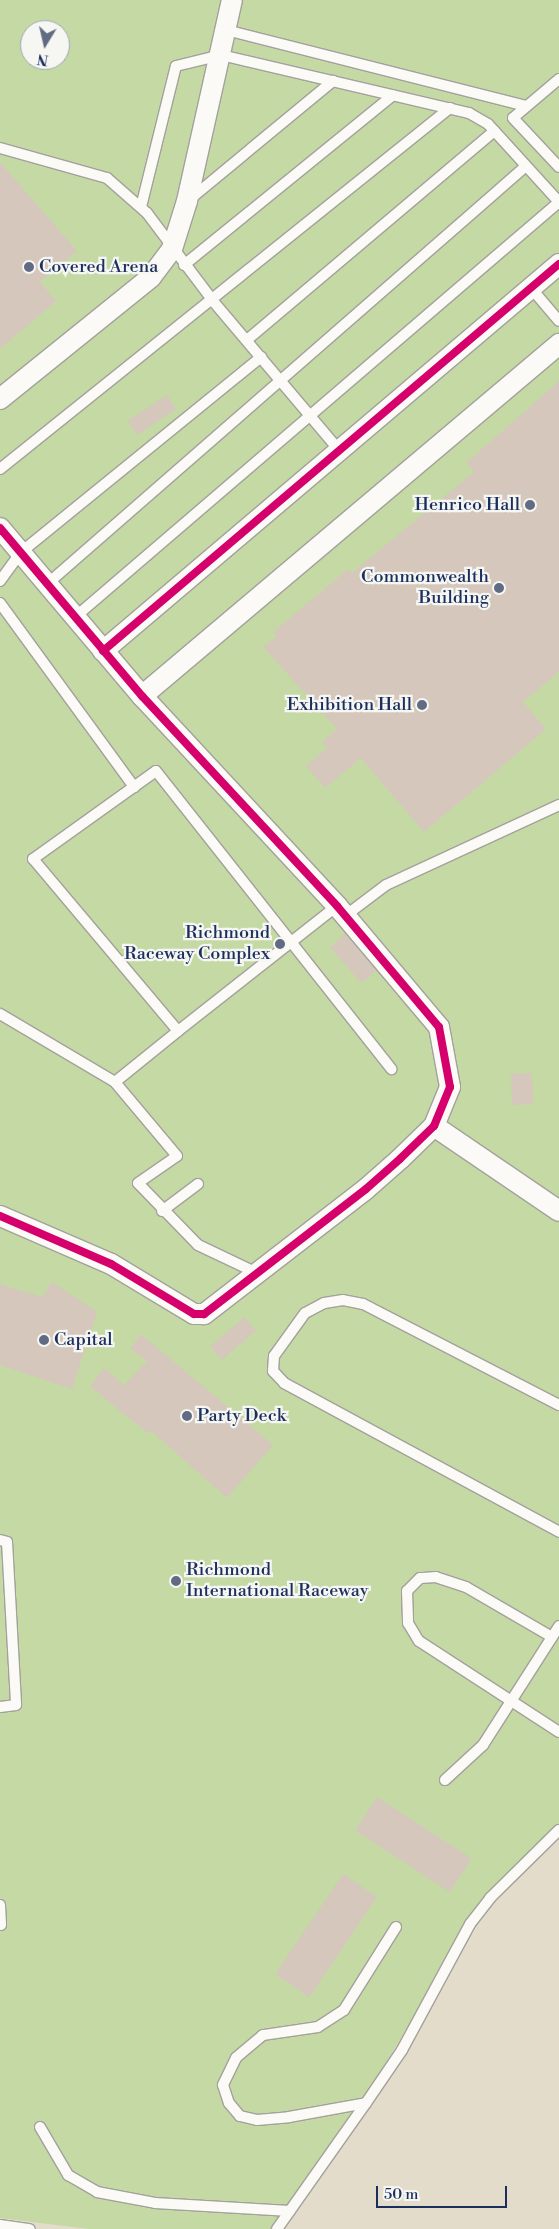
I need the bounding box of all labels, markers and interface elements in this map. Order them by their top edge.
north arrow [20,20,70,70]
text: N [36,49,50,69]
place label: Covered Arena [39,256,158,278]
marker: Covered Arena [23,261,35,273]
place label: Henrico Hall [415,494,520,516]
marker: Henrico Hall [524,499,536,511]
place label: Commonwealth Building [361,567,489,610]
marker: Commonwealth Building [493,582,505,594]
place label: Exhibition Hall [287,694,412,716]
marker: Exhibition Hall [416,699,428,711]
place label: Richmond Raceway Complex [124,923,270,966]
marker: Richmond Raceway Complex [274,938,286,950]
place label: Capital [54,1329,113,1351]
marker: Capital [38,1334,50,1346]
place label: Party Deck [197,1405,286,1427]
marker: Party Deck [181,1410,193,1422]
place label: Richmond International Raceway [186,1560,368,1602]
marker: Richmond International Raceway [170,1575,182,1587]
scale bar [379,2176,510,2208]
text: 50 m [384,2185,418,2204]

